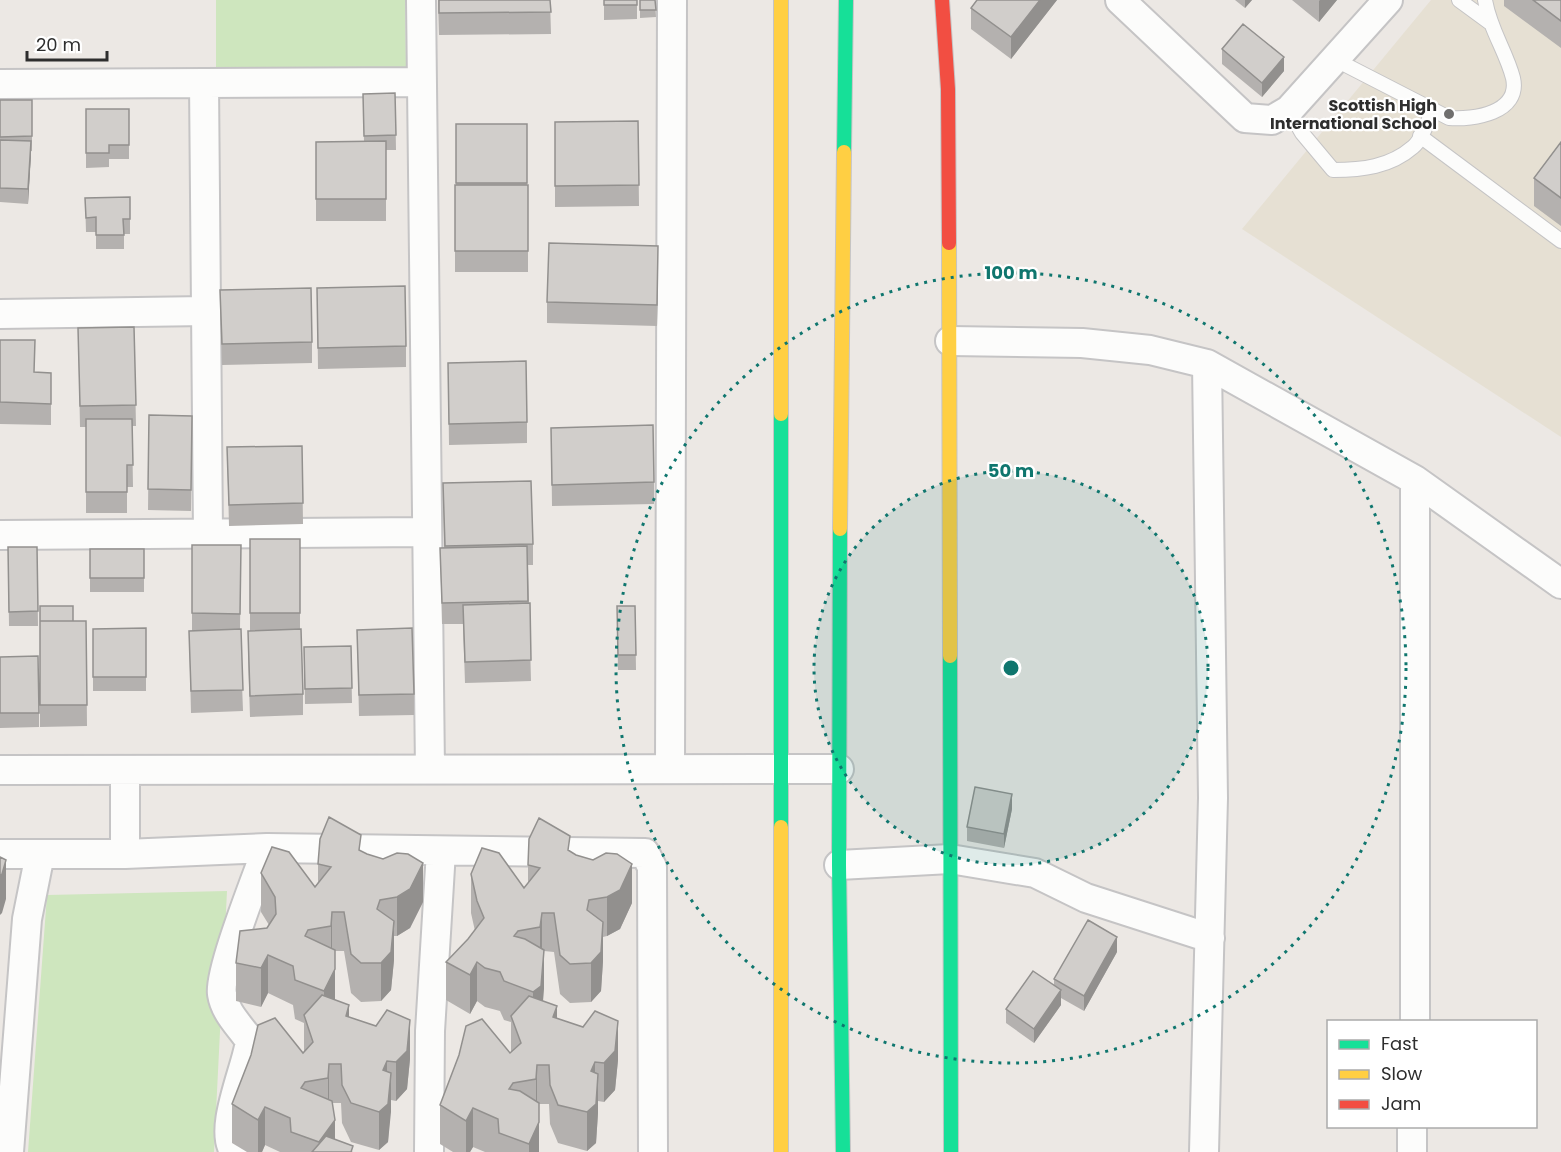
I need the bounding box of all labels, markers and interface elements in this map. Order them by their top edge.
scale bar [27,24,106,62]
text: 20 m [36,32,81,57]
place label: Scottish High International School [1270,94,1437,135]
marker: Scottish High International School [1442,107,1456,121]
text: 100 m [984,260,1038,285]
text: 50 m [988,458,1034,483]
centre of rings [1001,658,1021,678]
legend [1327,1020,1537,1128]
text: Fast [1381,1031,1418,1056]
text: Slow [1381,1061,1423,1086]
text: Jam [1381,1091,1421,1116]

